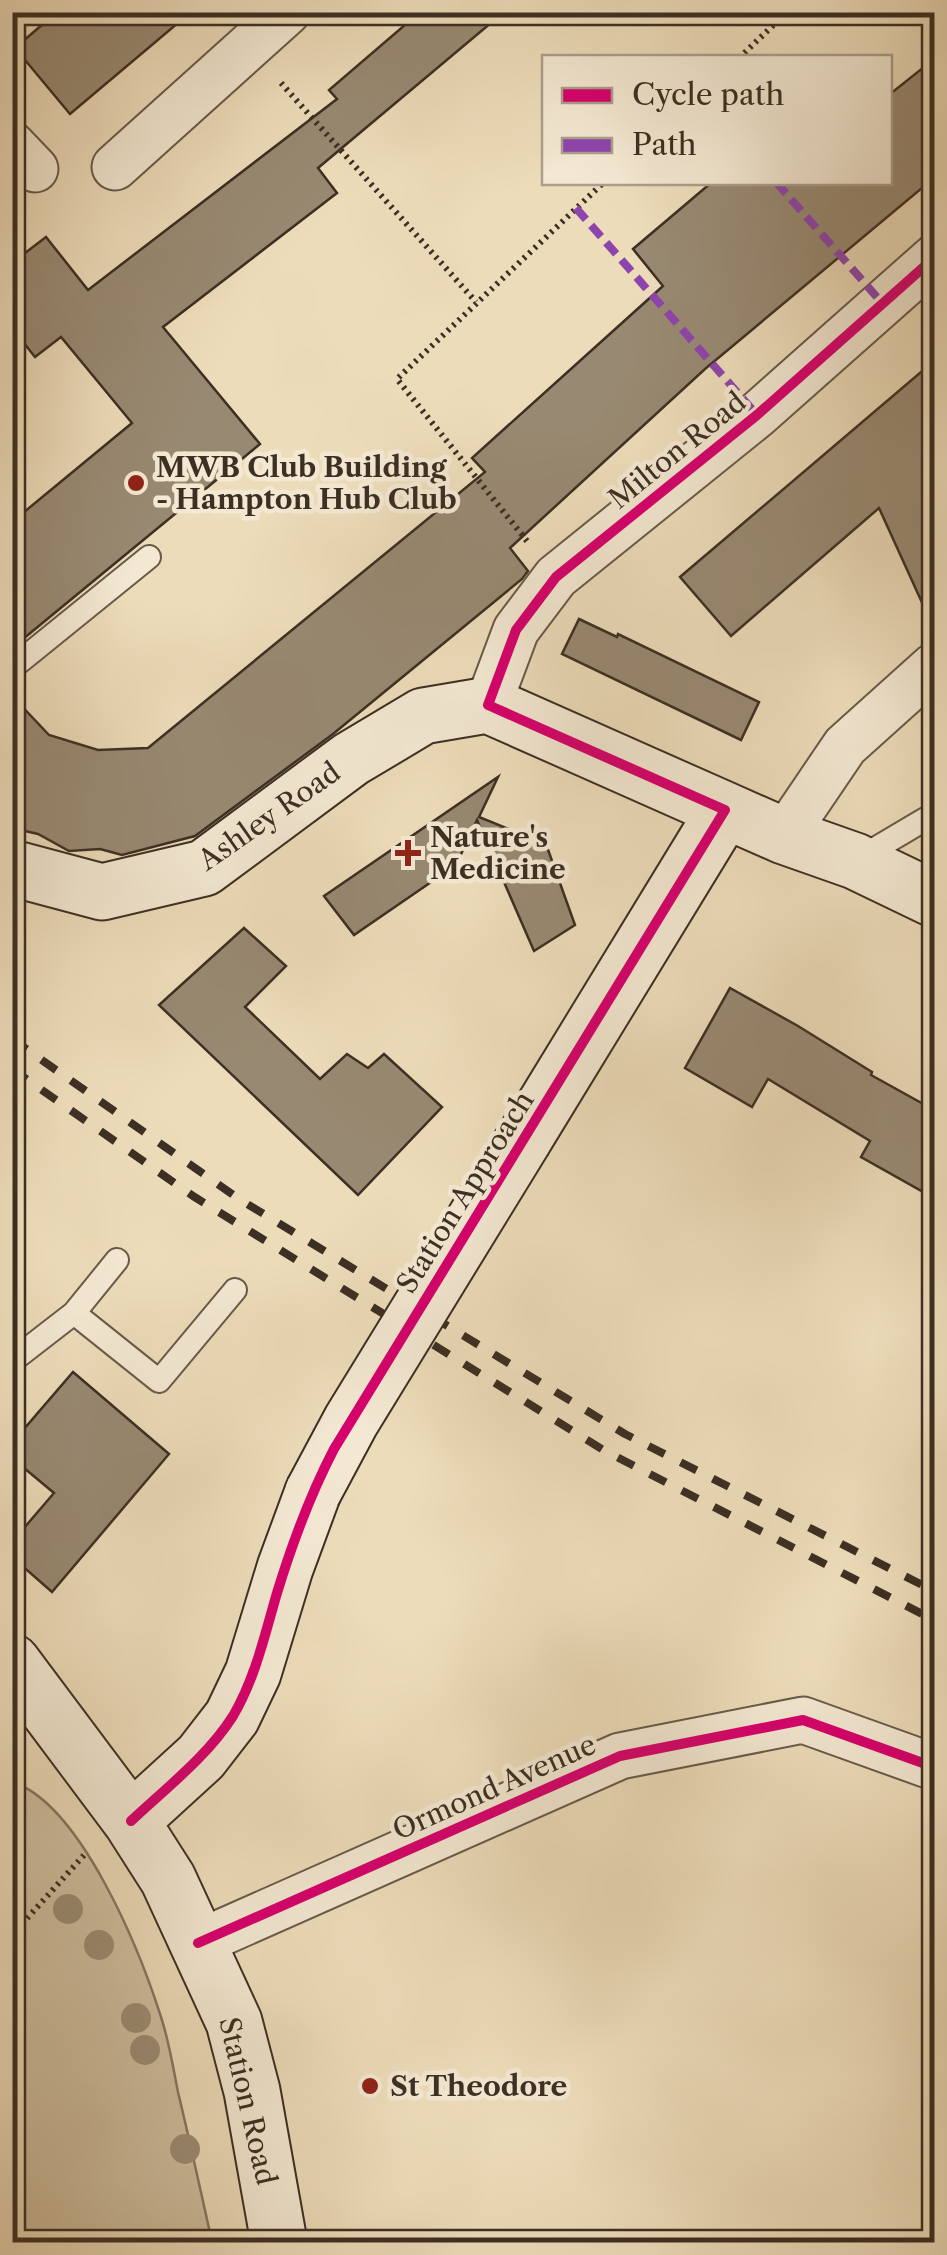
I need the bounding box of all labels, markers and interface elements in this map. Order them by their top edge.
legend [542,55,892,185]
text: Cycle path [632,76,784,113]
text: Path [632,126,697,163]
street label: Milton Road [602,384,752,516]
place label: MWB Club Building - Hampton Hub Club [156,450,457,516]
marker: MWB Club Building - Hampton Hub Club [125,472,147,494]
street label: Ashley Road [191,755,346,878]
place label: Nature's Medicine [430,820,566,886]
marker: Nature's Medicine [395,840,421,866]
street label: Station Approach [389,1085,541,1299]
street label: Ormond Avenue [387,1727,601,1847]
street label: Station Road [212,2014,284,2188]
place label: St Theodore [390,2069,567,2103]
marker: St Theodore [359,2075,381,2097]

